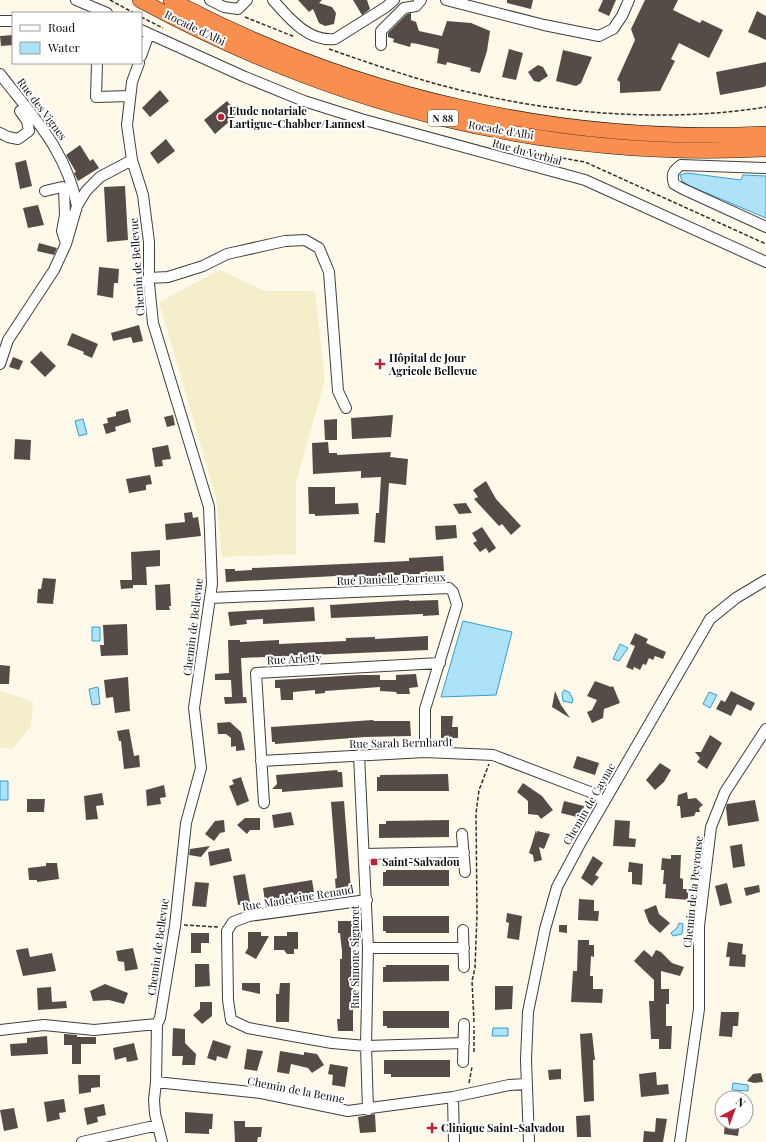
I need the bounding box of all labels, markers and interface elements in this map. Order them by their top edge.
street label: Rocade d'Albi [162,6,228,49]
legend [12,12,142,64]
text: Road [48,19,75,35]
text: Water [47,39,81,55]
street label: Rue des Vignes [14,75,71,143]
place label: Etude notariale Lartigue-Chabber/Lannest [229,103,366,131]
road number: N 88 [428,110,458,126]
marker: Etude notariale Lartigue-Chabber/Lannest [216,112,226,122]
street label: Rocade d'Albi [467,116,535,143]
street label: Rue du Verbial [491,135,564,168]
street label: Chemin de Bellevue [126,217,147,316]
place label: Hôpital de Jour Agricole Bellevue [388,350,477,378]
marker: Hôpital de Jour Agricole Bellevue [374,358,386,370]
street label: Rue Danielle Darrieux [336,569,446,588]
street label: Chemin de Bellevue [179,577,206,677]
street label: Rue Arletty [266,650,322,667]
street label: Rue Sarah Bernhardt [349,734,453,751]
street label: Chemin de Caynac [559,760,618,848]
street label: Chemin de la Peyrouse [679,835,706,949]
place label: Saint-Salvadou [382,854,460,869]
marker: Saint-Salvadou [369,857,379,867]
street label: Rue Madeleine Renaud [241,881,355,914]
street label: Chemin de Bellevue [143,897,172,997]
street label: Rue Simone Signoret [347,905,362,1009]
street label: Chemin de la Benne [246,1073,346,1106]
north arrow [714,1090,754,1130]
text: N [733,1094,749,1110]
place label: Clinique Saint-Salvadou [441,1120,565,1135]
marker: Clinique Saint-Salvadou [426,1122,438,1134]

